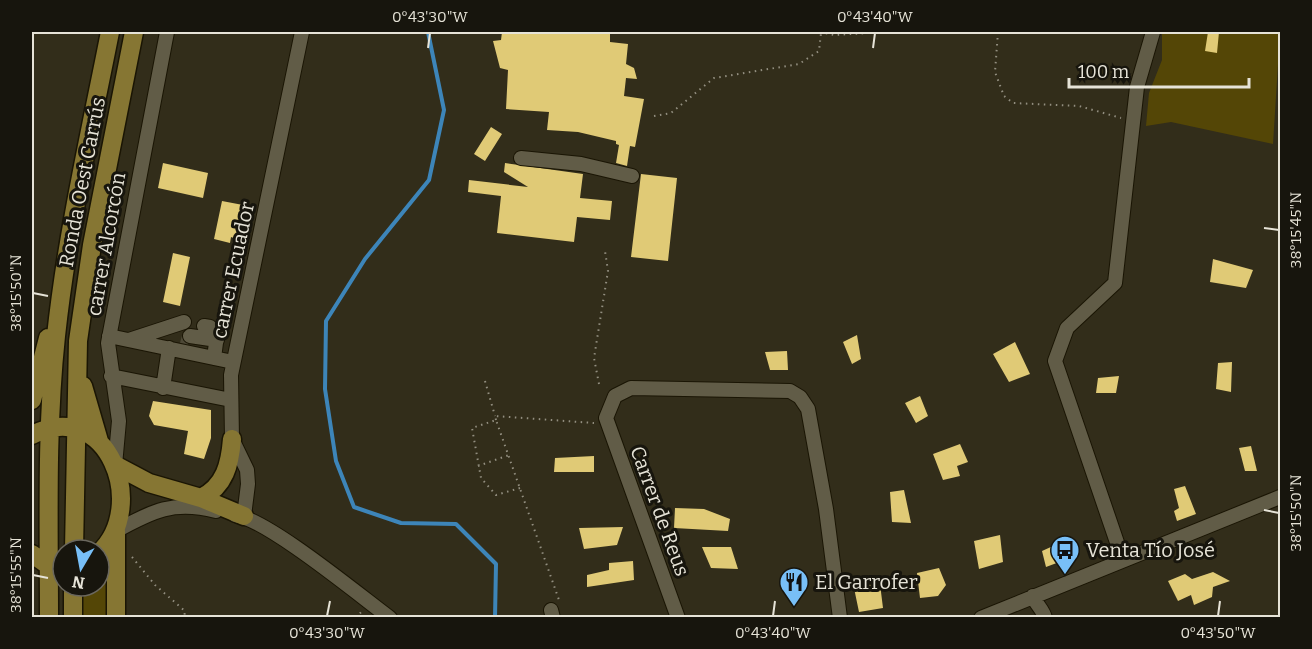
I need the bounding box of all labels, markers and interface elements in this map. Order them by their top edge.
text: 0°43'30"W [392,8,469,26]
text: 0°43'40"W [837,8,914,26]
scale bar [1069,51,1249,89]
text: 100 m [1078,61,1129,83]
street label: Ronda Oest Carrús [54,95,110,269]
street label: carrer Alcorcón [82,170,130,318]
text: 38°15'45"N [1287,192,1305,268]
street label: carrer Ecuador [207,199,259,341]
text: 38°15'50"N [7,254,25,332]
street label: Carrer de Reus [625,443,695,579]
text: 38°15'50"N [1287,474,1305,552]
bus stop icon: Venta Tío José [1049,534,1081,576]
text: 38°15'55"N [7,537,25,613]
north arrow [51,538,111,598]
place label: Venta Tío José [1086,538,1215,562]
restaurant icon: El Garrofer [778,566,810,608]
place label: El Garrofer [815,570,918,594]
text: N [71,572,86,593]
text: 0°43'30"W [289,624,366,642]
text: 0°43'40"W [735,624,812,642]
text: 0°43'50"W [1180,624,1256,642]

